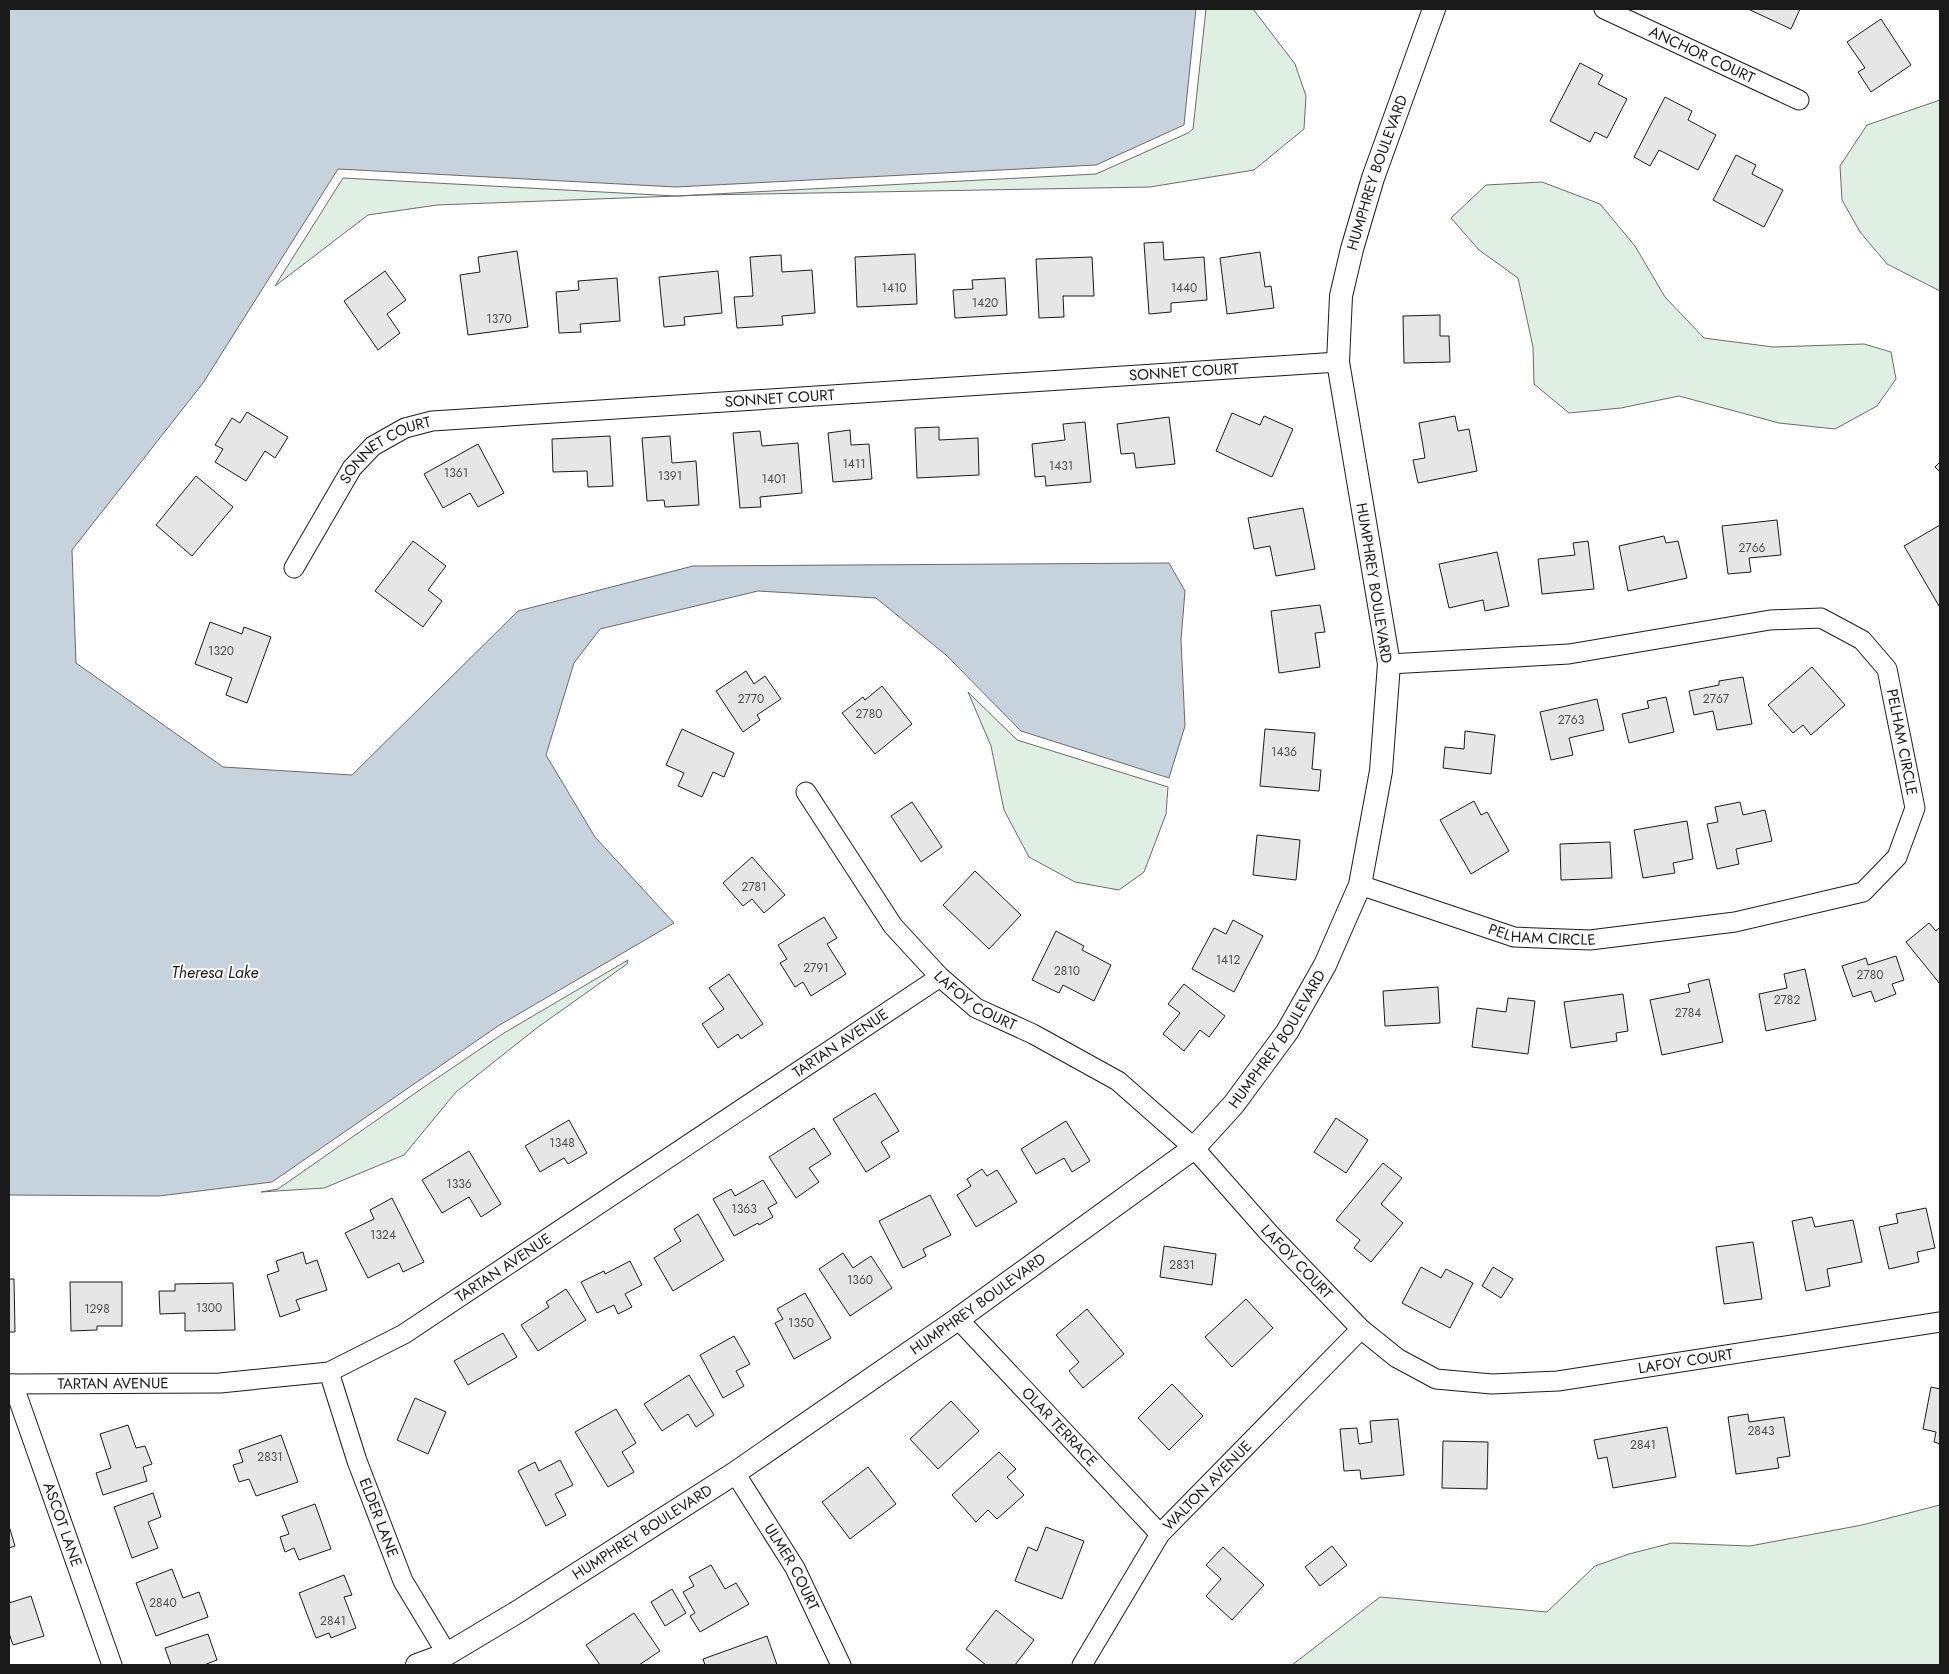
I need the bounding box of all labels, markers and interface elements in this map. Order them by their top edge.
street label: ANCHOR COURT [1645,21,1758,89]
street label: HUMPHREY BOULEVARD [1341,92,1413,253]
house number: 1410 [882,279,907,297]
house number: 1440 [1171,279,1197,297]
house number: 1420 [972,294,998,312]
house number: 1370 [486,310,512,328]
street label: SONNET COURT [1128,357,1239,387]
street label: SONNET COURT [724,384,835,413]
street label: SONNET COURT [334,411,433,488]
house number: 1411 [842,455,866,473]
house number: 1431 [1049,457,1073,475]
house number: 1361 [444,464,468,482]
house number: 1391 [658,467,682,485]
house number: 1401 [762,470,787,488]
street label: HUMPHREY BOULEVARD [1350,501,1398,665]
house number: 2766 [1739,539,1766,557]
house number: 1320 [208,642,234,660]
street label: PELHAM CIRCLE [1881,687,1923,797]
house number: 2770 [738,690,764,708]
house number: 2767 [1703,690,1730,708]
house number: 2780 [856,705,882,723]
house number: 2763 [1558,711,1585,729]
house number: 1436 [1271,743,1297,761]
house number: 2781 [741,878,767,896]
street label: PELHAM CIRCLE [1485,918,1597,951]
house number: 1412 [1216,951,1240,969]
house number: 2791 [803,959,829,977]
water label: Theresa Lake [172,961,258,984]
house number: 2810 [1054,962,1080,980]
street label: LAFOY COURT [928,966,1020,1036]
street label: HUMPHREY BOULEVARD [1223,966,1331,1113]
house number: 2780 [1857,966,1883,984]
house number: 2782 [1774,991,1800,1009]
street label: TARTAN AVENUE [788,1003,893,1083]
house number: 2784 [1675,1004,1701,1022]
house number: 1348 [549,1134,575,1152]
house number: 1336 [446,1175,472,1193]
house number: 1363 [731,1200,757,1218]
street label: LAFOY COURT [1255,1220,1338,1304]
house number: 1324 [370,1226,396,1244]
street label: TARTAN AVENUE [451,1228,556,1308]
street label: HUMPHREY BOULEVARD [905,1248,1050,1360]
house number: 2831 [1169,1256,1195,1274]
house number: 1360 [847,1271,873,1289]
house number: 1300 [196,1299,222,1317]
house number: 1298 [84,1300,110,1318]
house number: 1350 [788,1314,814,1332]
street label: LAFOY COURT [1637,1343,1735,1379]
street label: TARTAN AVENUE [57,1372,169,1395]
street label: OLAR TERRACE [1016,1382,1102,1472]
house number: 2843 [1748,1422,1775,1440]
street label: WALTON AVENUE [1158,1436,1257,1536]
house number: 2841 [1630,1436,1656,1454]
house number: 2831 [257,1448,283,1466]
street label: ELDER LANE [354,1475,404,1561]
street label: ASCOT LANE [37,1479,88,1570]
street label: HUMPHREY BOULEVARD [568,1479,717,1585]
street label: ULMER COURT [759,1519,825,1614]
house number: 2840 [149,1594,177,1612]
house number: 2841 [320,1612,346,1630]

